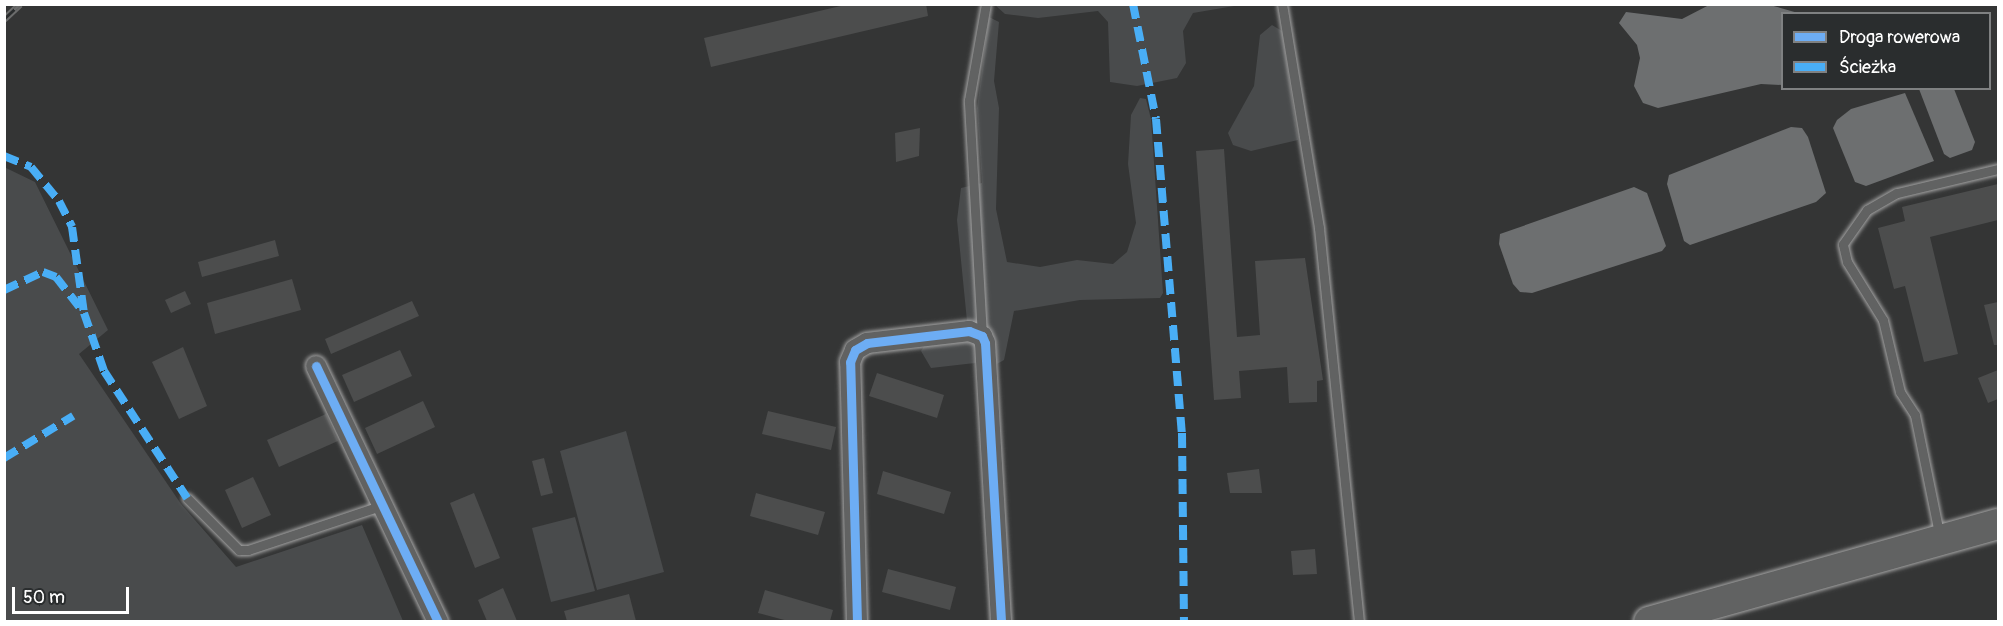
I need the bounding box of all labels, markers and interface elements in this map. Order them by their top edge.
legend [1781,12,1991,90]
text: Droga rowerowa [1839,26,1960,49]
text: Ścieżka [1839,56,1896,79]
scale bar [15,575,132,613]
text: 50 m [23,586,65,609]

